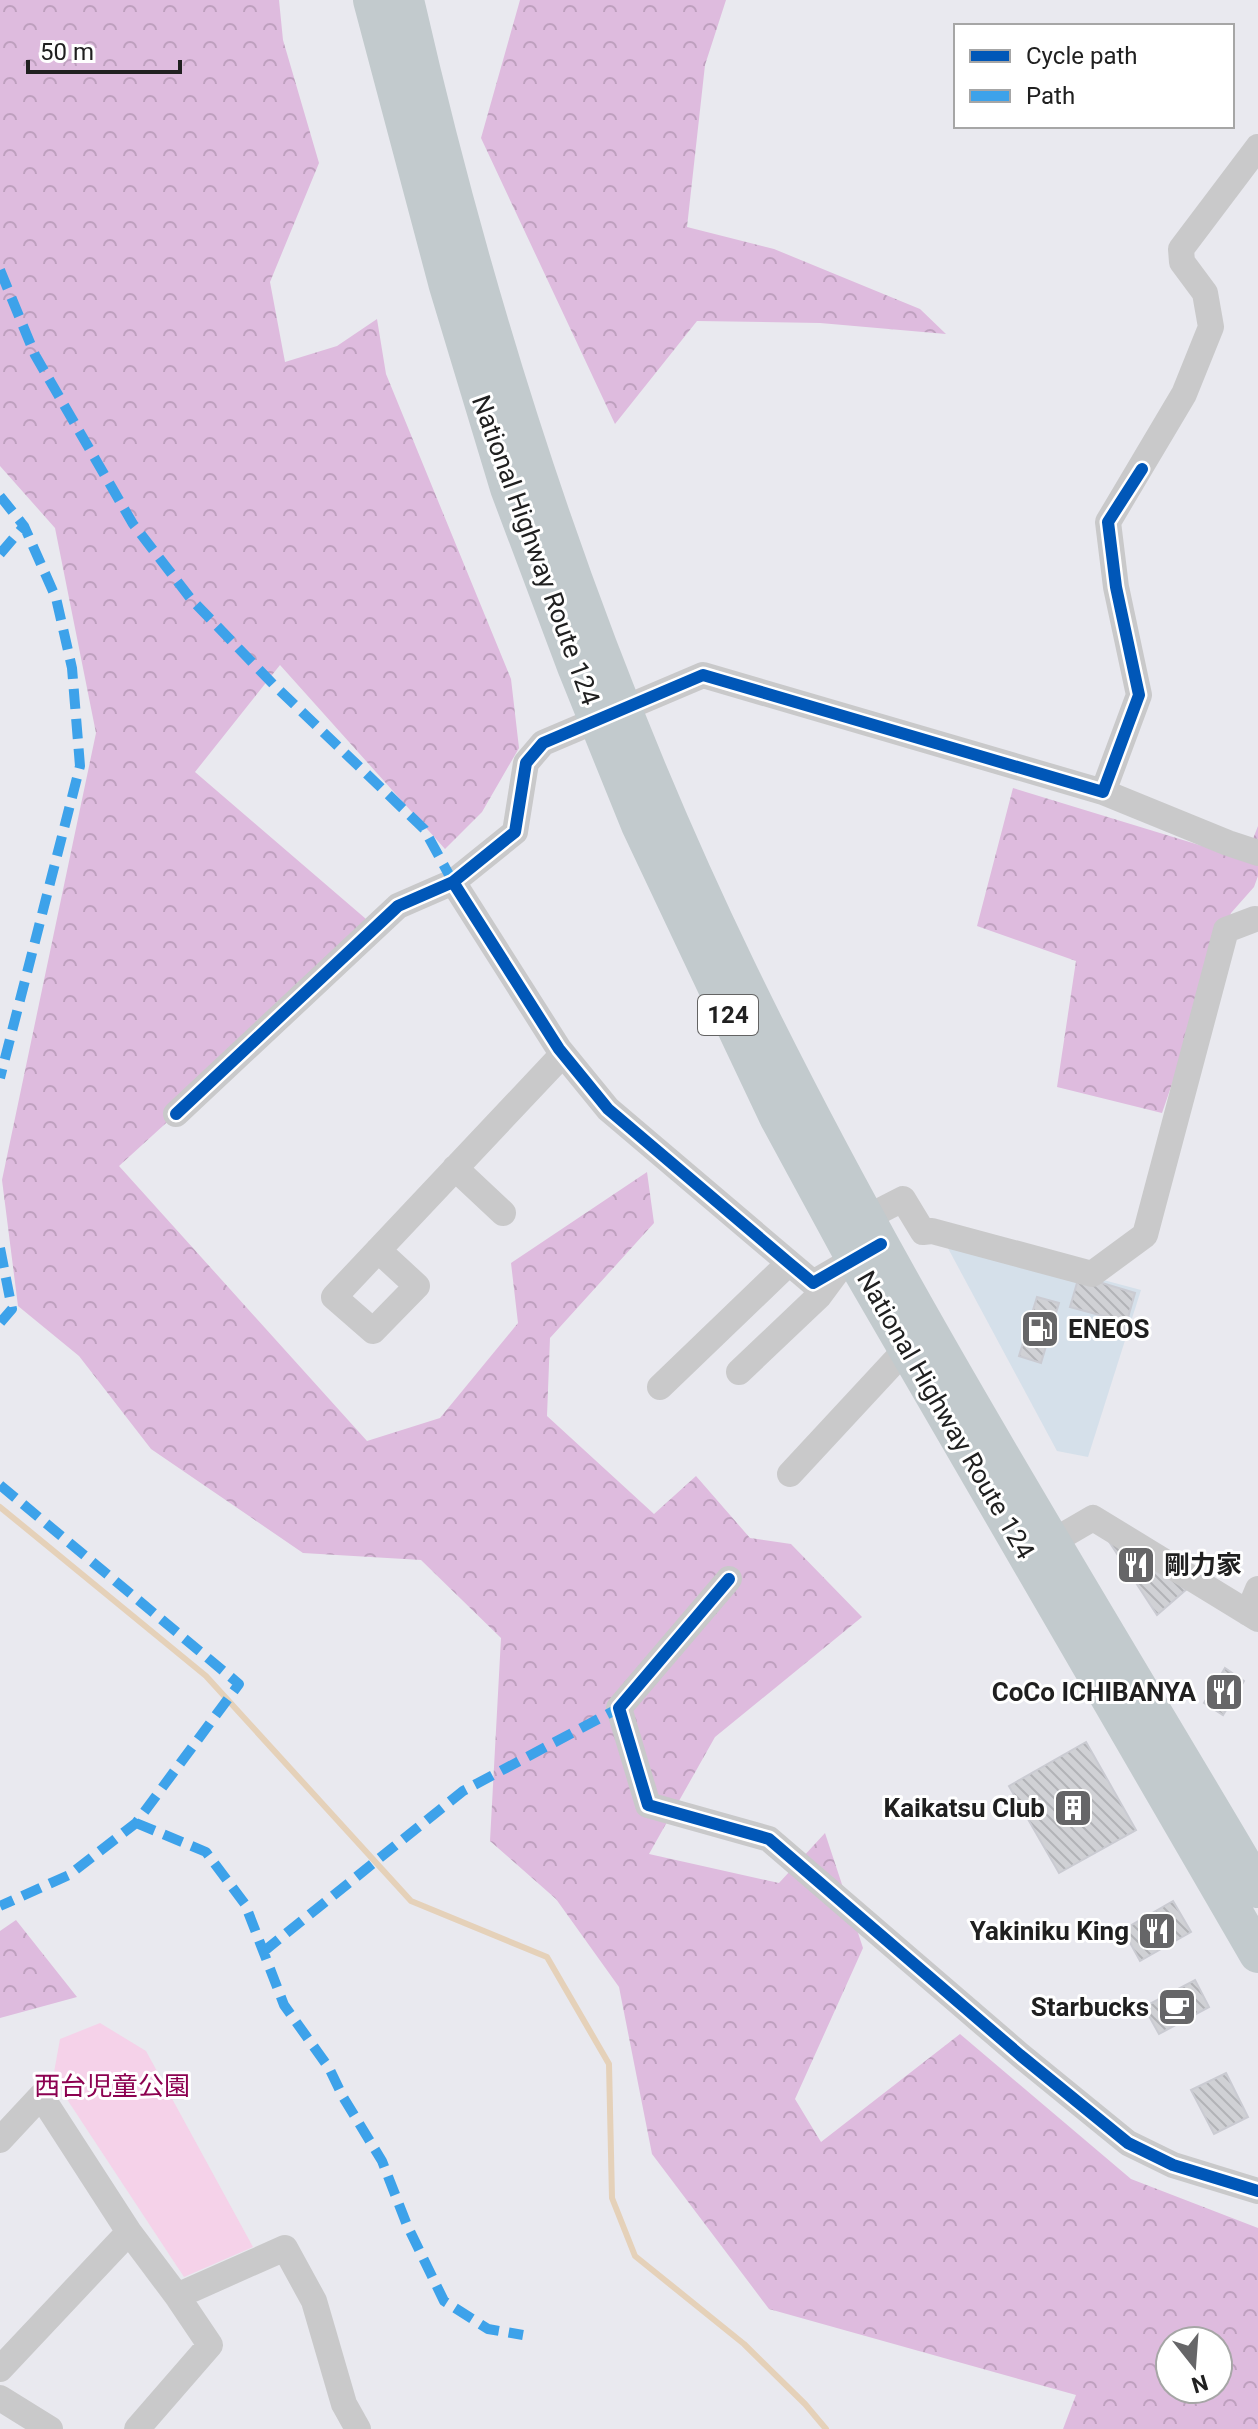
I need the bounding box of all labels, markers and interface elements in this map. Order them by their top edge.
scale bar [28,24,180,74]
legend [954,24,1234,128]
text: 50 m [40,38,94,66]
text: Cycle path [1026,42,1138,70]
text: Path [1026,82,1075,110]
street label: National Highway Route 124 [466,391,606,709]
road number: 124 [698,995,758,1035]
street label: National Highway Route 124 [851,1266,1041,1565]
fuel station icon: ENEOS [1019,1308,1061,1350]
place label: ENEOS [1068,1314,1150,1344]
restaurant icon: 剛力家 [1115,1544,1157,1586]
place label: 剛力家 [1164,1550,1242,1580]
restaurant icon: CoCo ICHIBANYA [1203,1671,1245,1713]
place label: CoCo ICHIBANYA [992,1677,1197,1707]
building icon: Kaikatsu Club [1052,1787,1094,1829]
place label: Kaikatsu Club [884,1793,1045,1823]
restaurant icon: Yakiniku King [1136,1910,1178,1952]
place label: Yakiniku King [970,1916,1129,1946]
cafe icon: Starbucks [1156,1986,1198,2028]
place label: Starbucks [1031,1992,1149,2022]
park label: 西台児童公園 [34,2071,190,2101]
north arrow [1154,2325,1234,2405]
text: N [1189,2369,1211,2398]

